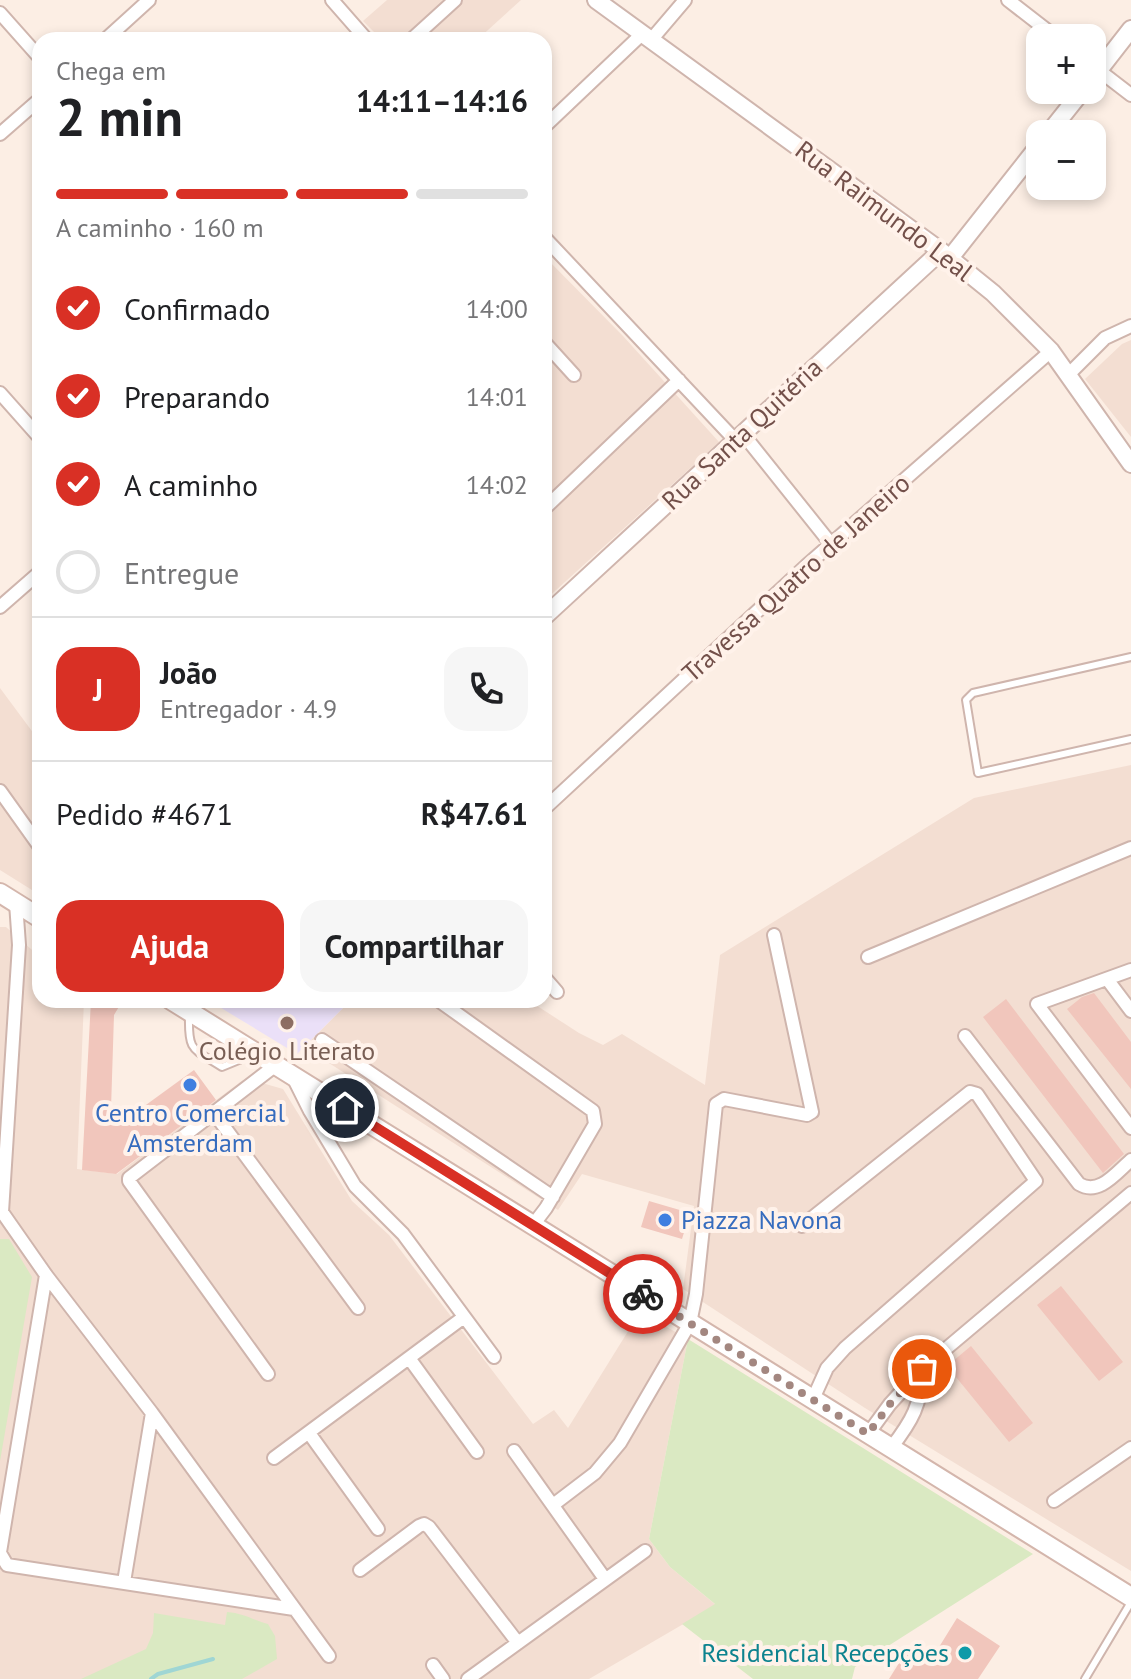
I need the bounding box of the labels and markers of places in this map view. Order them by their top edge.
marker: Colégio Literato [278,1014,296,1032]
place label: Colégio Literato [199,1034,375,1067]
pin [311,1074,379,1142]
marker: Centro Comercial Amsterdam [181,1076,199,1094]
place label: Centro Comercial Amsterdam [95,1096,285,1159]
place label: Piazza Navona [681,1203,842,1236]
marker: Piazza Navona [656,1211,674,1229]
pin [888,1335,956,1403]
place label: Residencial Recepções [701,1636,949,1669]
marker: Residencial Recepções [956,1644,974,1662]

